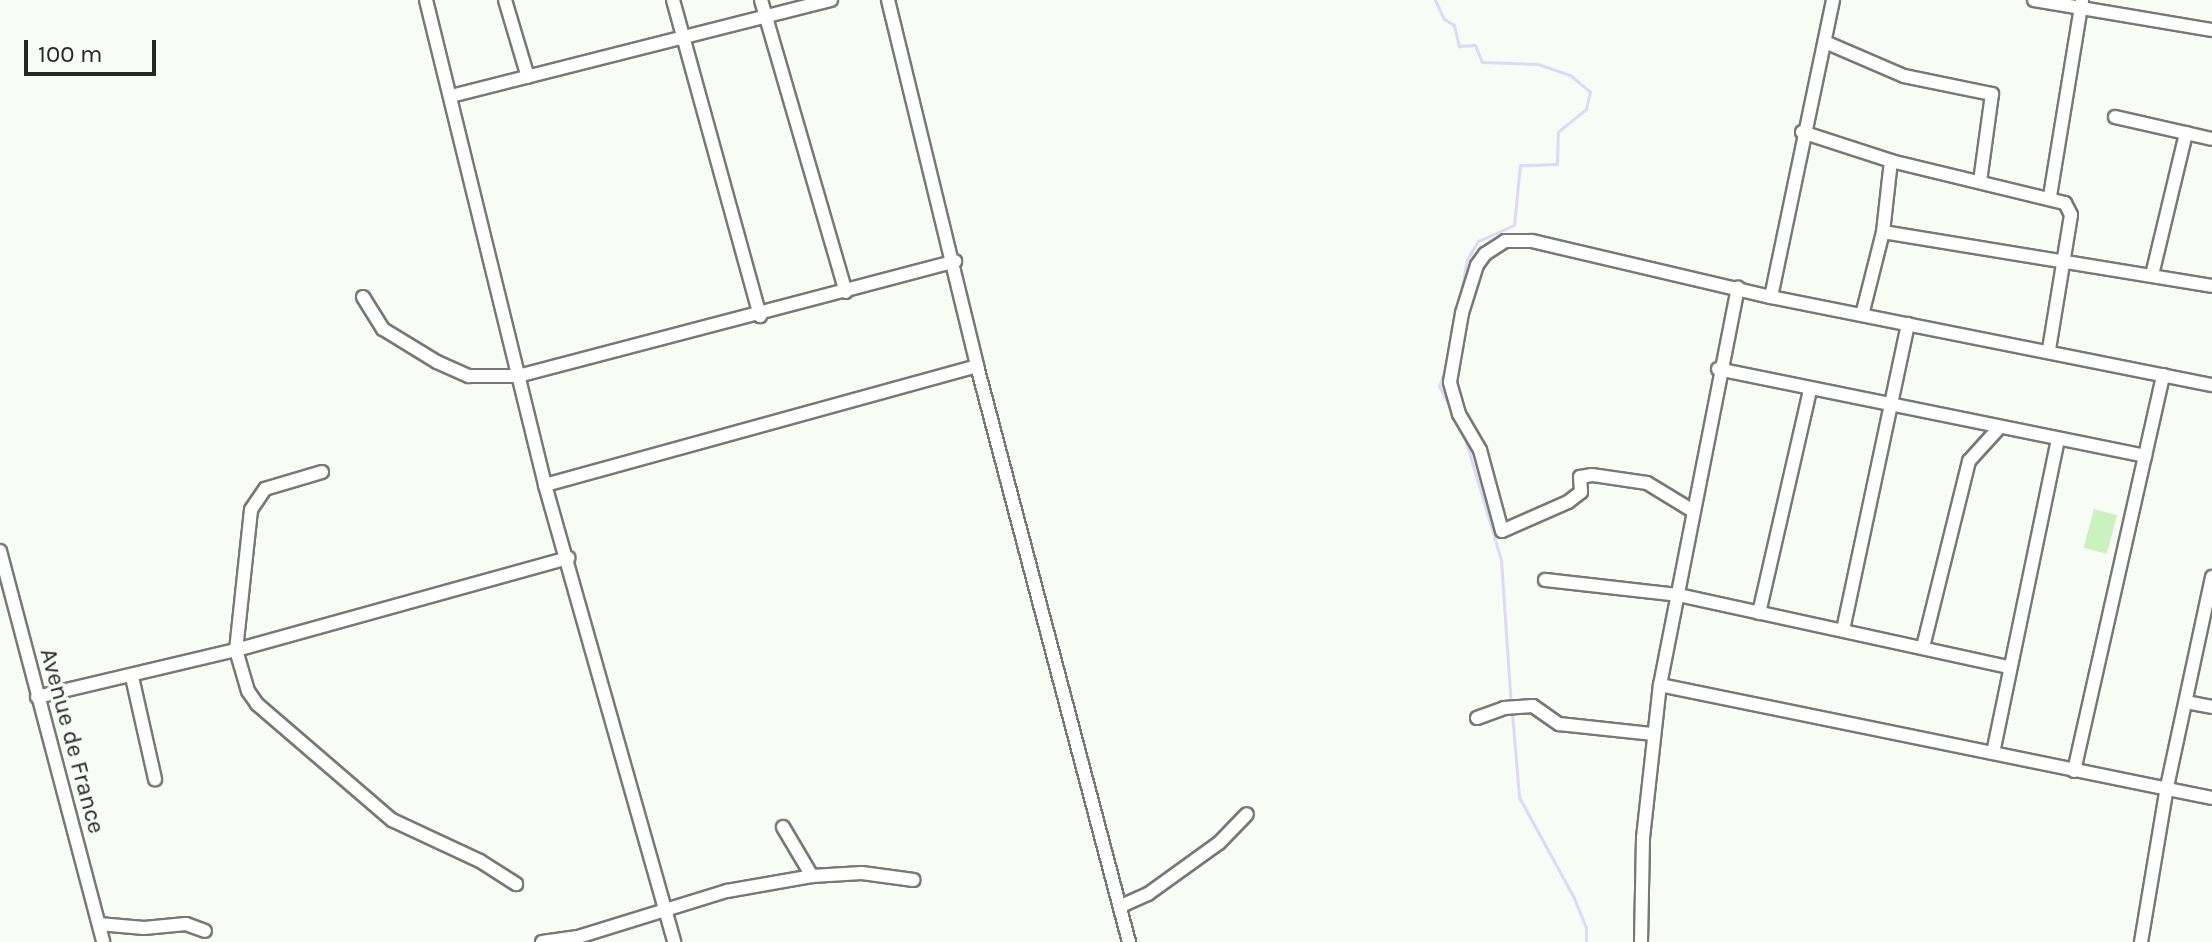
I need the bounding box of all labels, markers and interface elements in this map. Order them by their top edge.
scale bar [28,24,160,74]
text: 100 m [38,40,103,68]
street label: Avenue de France [33,645,111,837]

